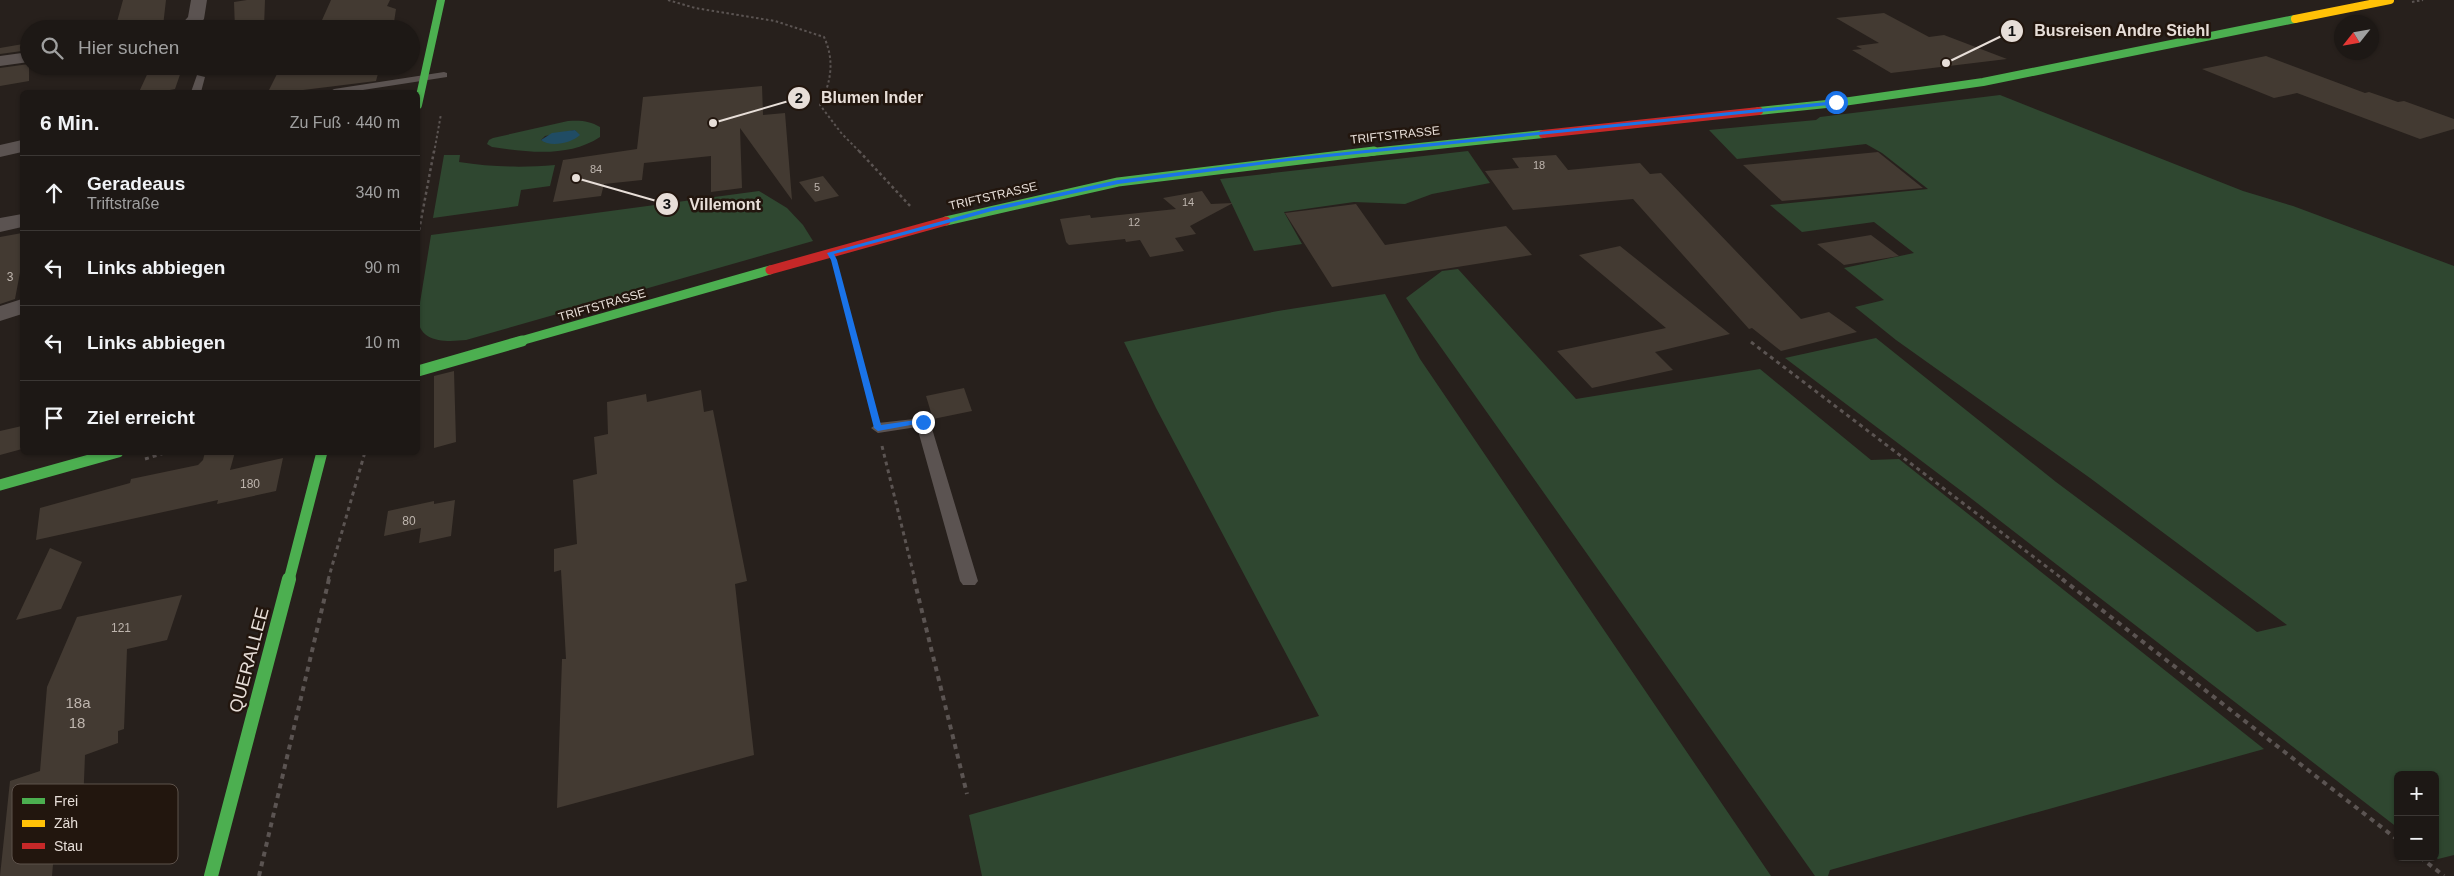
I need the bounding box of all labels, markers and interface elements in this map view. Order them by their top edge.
callout: Busreisen Andre Stiehl [1999,15,2220,46]
north arrow [2334,15,2379,60]
search box [20,20,420,75]
text: 1 [2008,22,2016,39]
text: Busreisen Andre Stiehl [2034,22,2210,39]
icon: search [38,34,66,62]
text: Hier suchen [78,37,179,58]
callout: Blumen Inder [786,82,934,113]
text: 2 [795,89,803,106]
text: Blumen Inder [821,89,923,106]
route start [1825,91,1848,114]
text: 6 Min. [40,111,100,134]
text: Zu Fuß · 440 m [290,114,400,131]
street label: TRIFTSTRASSE [1350,123,1440,147]
house number: 18 [1533,159,1545,171]
house number: 84 [590,163,602,175]
text: Geradeaus [87,173,185,194]
icon: ahead [40,179,68,207]
street label: TRIFTSTRASSE [948,179,1038,213]
house number: 5 [814,181,820,193]
text: 340 m [356,184,400,201]
callout: Villemont [655,188,771,219]
text: Triftstraße [87,195,159,212]
text: 3 [663,195,671,212]
text: Villemont [689,196,762,213]
house number: 14 [1182,196,1194,208]
house number: 12 [1128,216,1140,228]
icon: left [40,254,68,282]
text: Links abbiegen [87,257,225,278]
text: 90 m [364,259,400,276]
house number: 3 [7,270,14,284]
street label: TRIFTSTRASSE [557,286,647,324]
icon: left [40,329,68,357]
text: Links abbiegen [87,332,225,353]
text: 10 m [364,334,400,351]
icon: arrive [40,404,68,432]
text: Ziel erreicht [87,407,195,428]
route end [912,411,935,434]
house number: 180 [240,477,260,491]
house number: 80 [402,514,416,528]
street label: QUERALLEE [225,605,273,715]
house number: 121 [111,621,131,635]
house number: 18a [65,694,91,711]
house number: 18 [69,714,85,731]
map controls [2394,771,2439,861]
button: + [2394,771,2439,816]
legend [12,784,178,864]
text: Frei [54,793,78,809]
text: Zäh [54,815,78,831]
button: − [2394,816,2439,861]
text: Stau [54,838,83,854]

